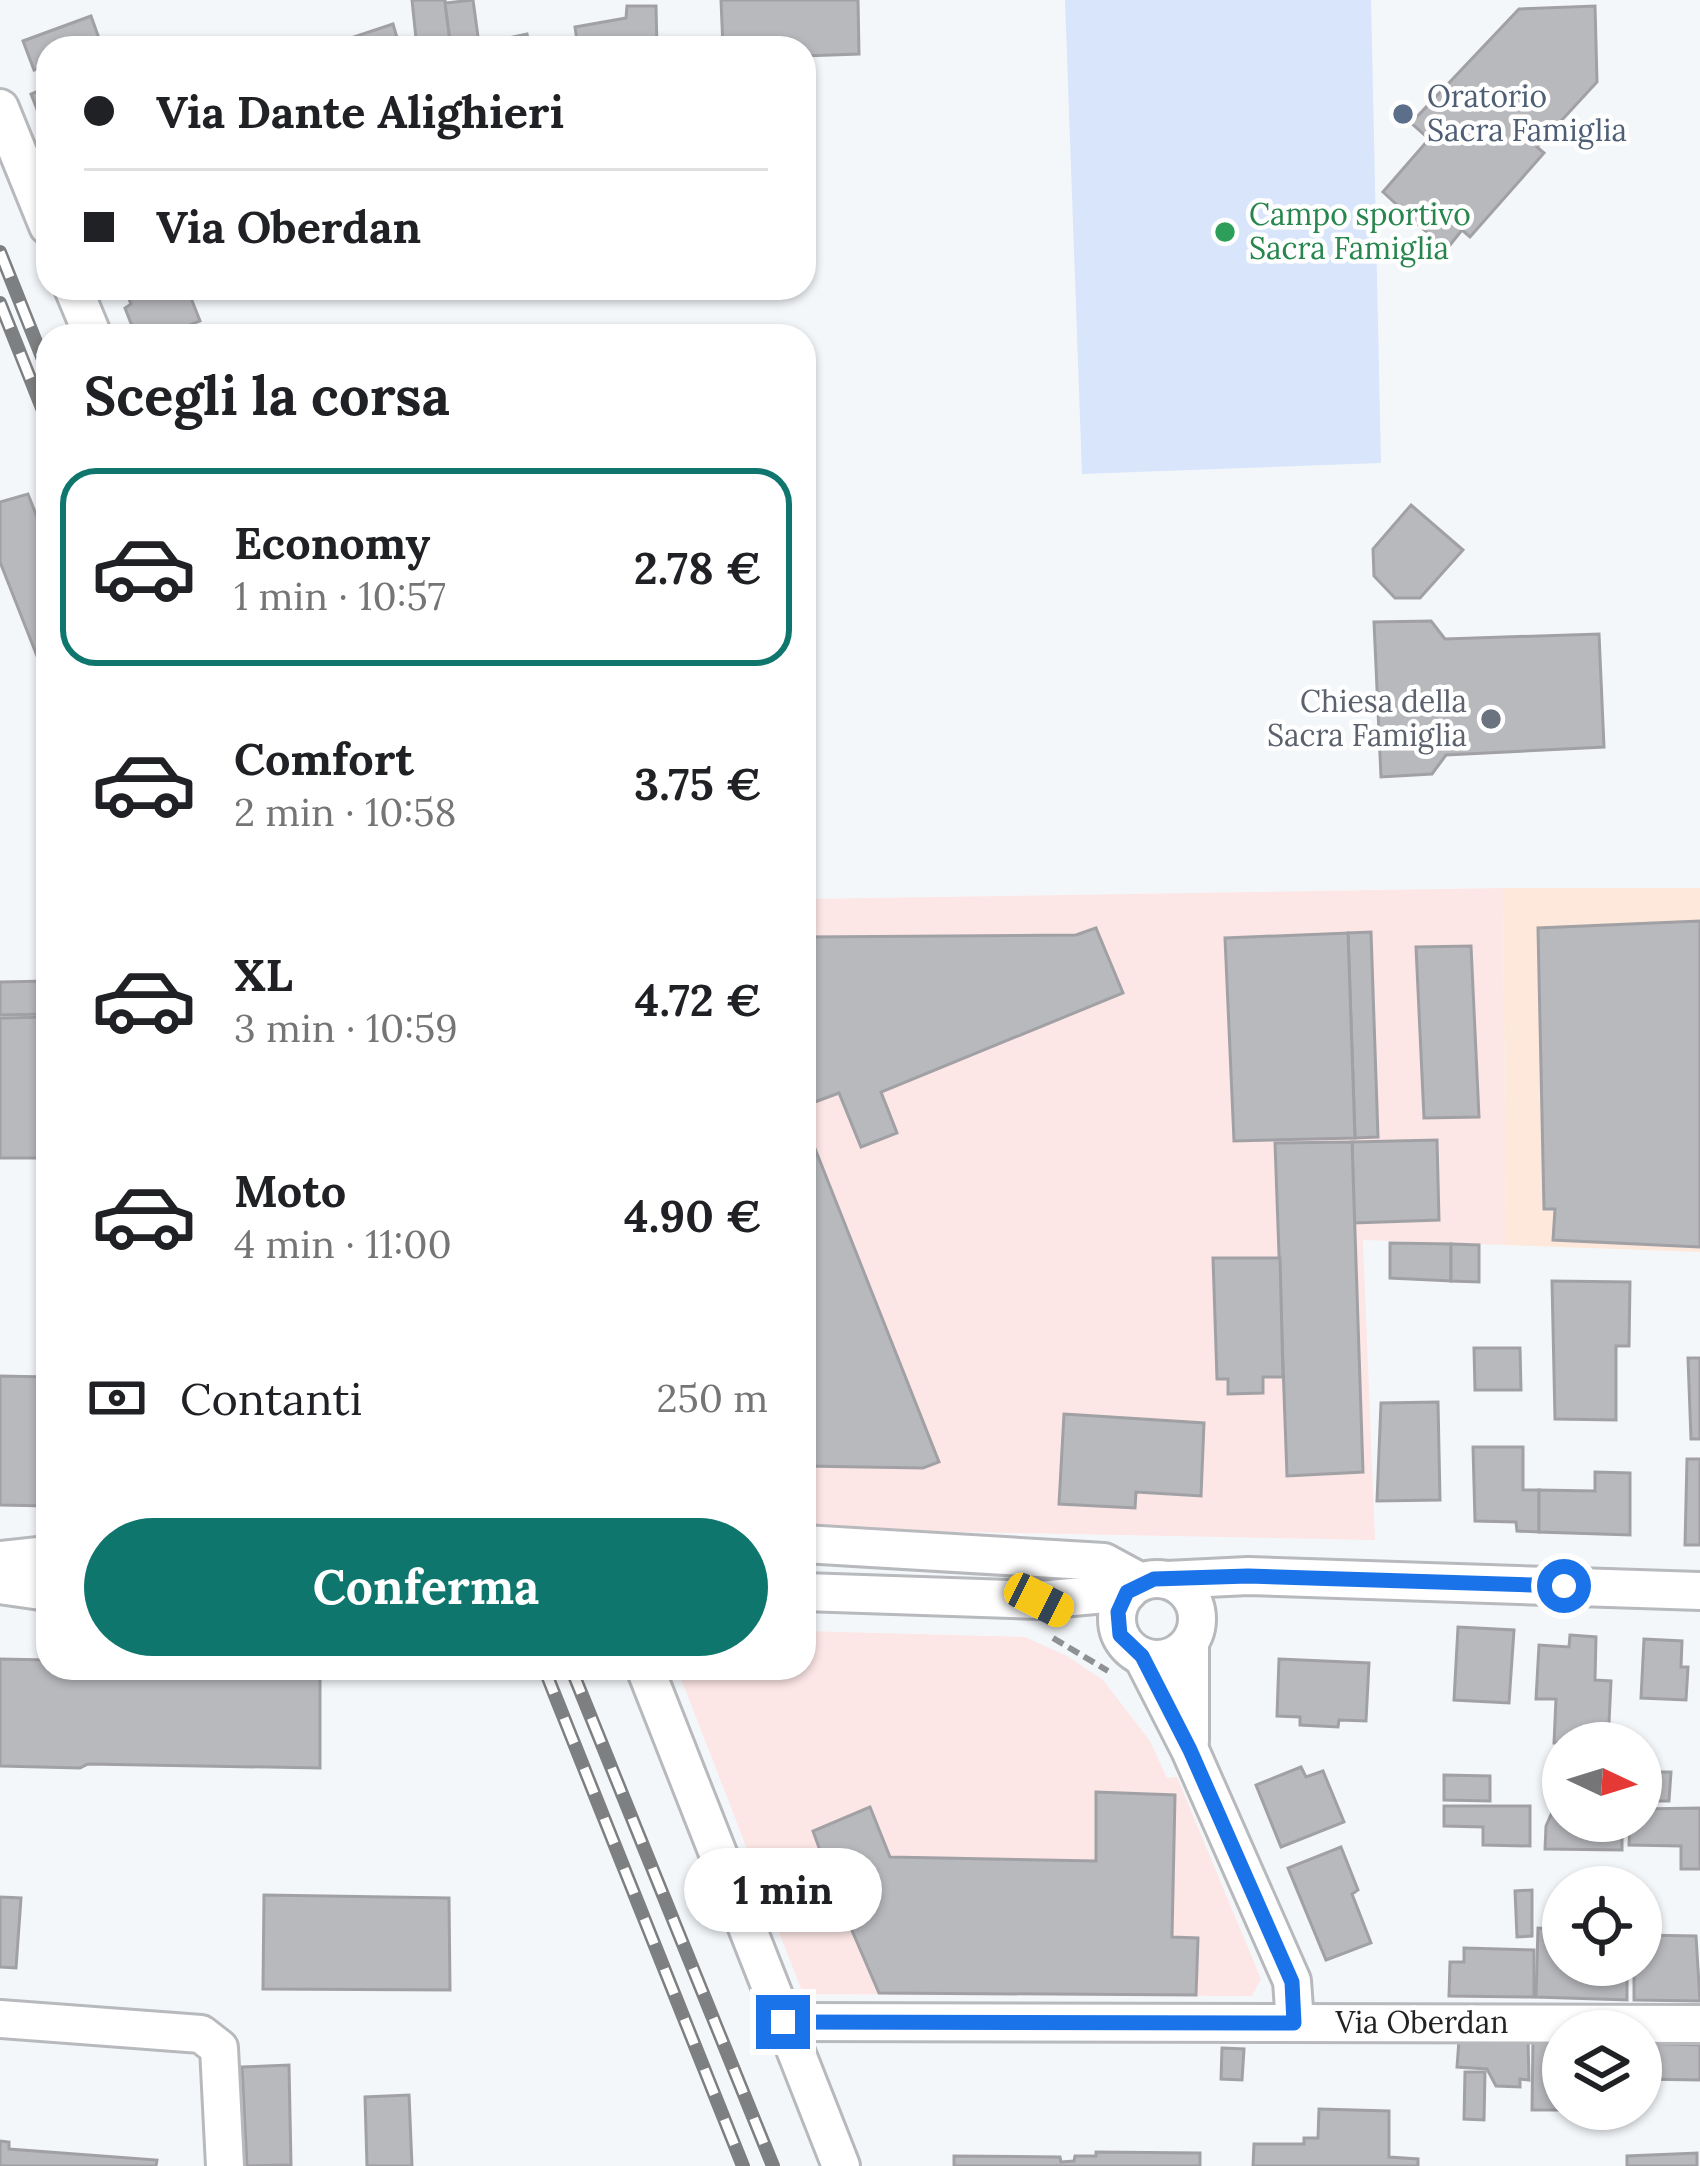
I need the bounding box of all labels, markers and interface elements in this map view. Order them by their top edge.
place label: Oratorio Sacra Famiglia [1427,77,1627,150]
text: Via Dante Alighieri [156,83,564,140]
marker: Oratorio Sacra Famiglia [1390,101,1416,127]
place label: Campo sportivo Sacra Famiglia [1249,195,1471,268]
text: Via Oberdan [156,198,421,255]
marker: Campo sportivo Sacra Famiglia [1212,219,1238,245]
text: Scegli la corsa [84,361,450,430]
icon: car [90,513,198,621]
text: Economy [234,514,430,571]
text: 2.78 € [634,539,762,596]
text: 1 min · 10:57 [234,571,446,621]
place label: Chiesa della Sacra Famiglia [1267,682,1467,755]
marker: Chiesa della Sacra Famiglia [1478,706,1504,732]
icon: car [90,729,198,837]
text: Comfort [234,730,414,787]
text: 3.75 € [634,755,762,812]
text: 2 min · 10:58 [234,787,456,837]
icon: car [90,945,198,1053]
text: XL [234,946,293,1003]
text: 4.72 € [635,971,762,1028]
text: 3 min · 10:59 [234,1003,458,1053]
icon: car [90,1161,198,1269]
text: Moto [234,1162,346,1219]
text: 4.90 € [624,1187,762,1244]
text: 4 min · 11:00 [234,1219,452,1269]
icon: cash [84,1365,150,1431]
text: Contanti [180,1370,362,1427]
text: 250 m [656,1373,768,1423]
button: Conferma [84,1518,768,1656]
route start [1537,1559,1591,1613]
car [999,1568,1079,1632]
north arrow [1542,1722,1662,1842]
map controls [1542,1722,1662,2130]
callout: 1 min [684,1848,882,1932]
text: 1 min [733,1865,833,1915]
button: locate [1542,1866,1662,1986]
route end [756,1995,810,2049]
street label: Via Oberdan [1335,2003,1508,2041]
button: layers [1542,2010,1662,2130]

